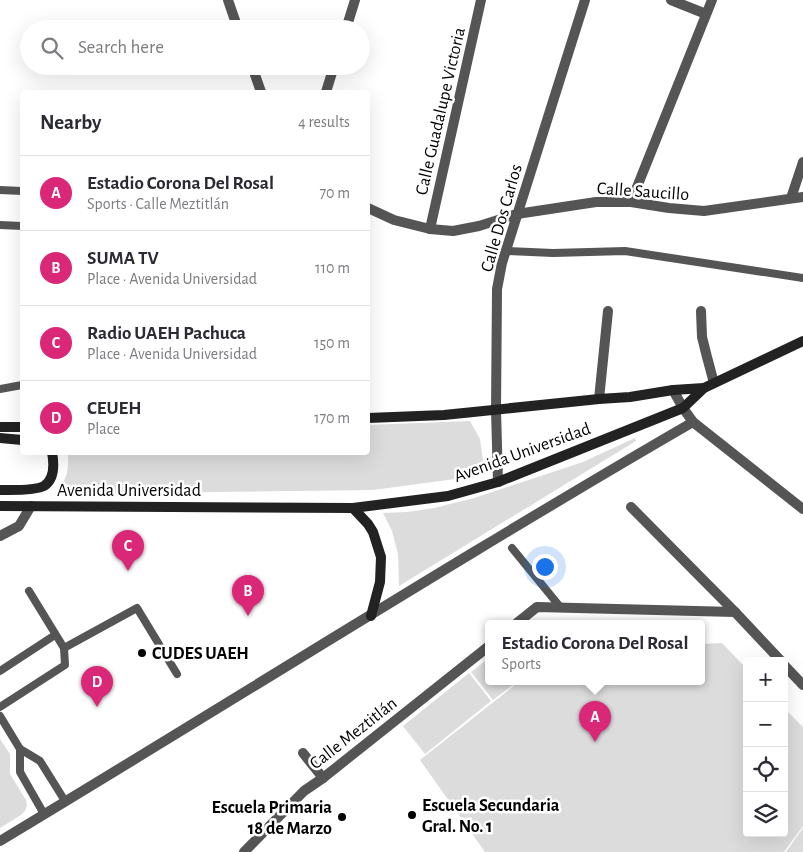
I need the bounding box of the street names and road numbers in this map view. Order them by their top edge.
street label: Calle Guadalupe Victoria [413,26,469,197]
street label: Calle Dos Carlos [478,162,526,274]
street label: Calle Saucillo [596,180,690,204]
street label: Avenida Universidad [452,420,593,486]
street label: Avenida Universidad [57,482,201,500]
street label: Calle Meztitlán [307,694,401,773]

